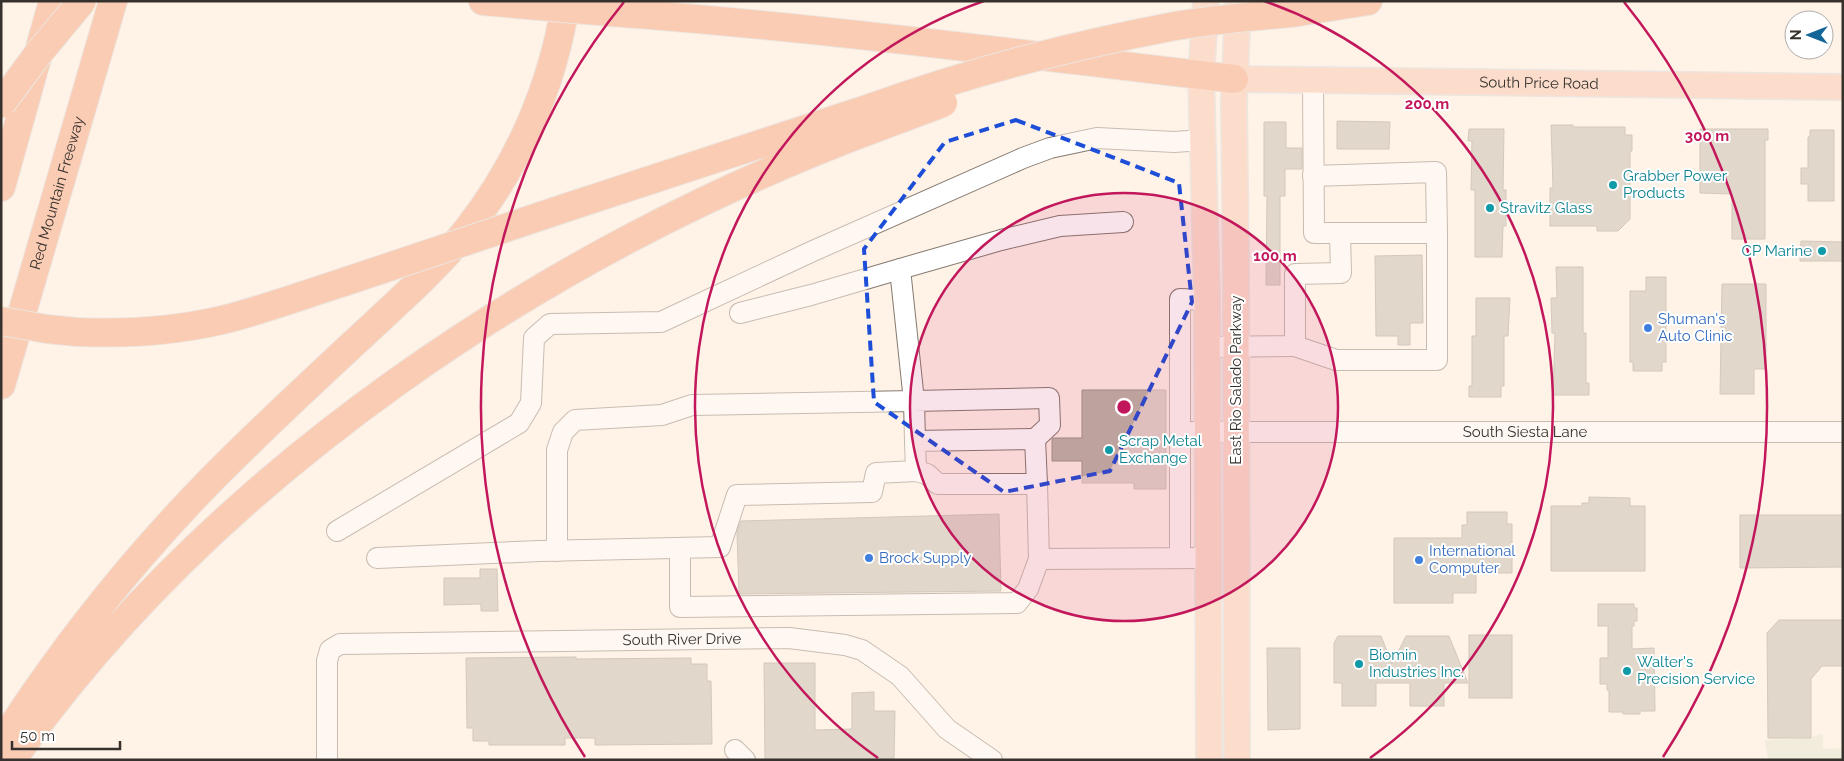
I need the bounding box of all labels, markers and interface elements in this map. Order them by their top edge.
north arrow [1784,10,1834,60]
text: N [1788,30,1804,40]
street label: South Price Road [1479,73,1599,93]
text: 200 m [1405,95,1449,113]
street label: Red Mountain Freeway [26,114,88,272]
text: 300 m [1685,127,1729,145]
place label: Grabber Power Products [1623,167,1728,202]
marker: Grabber Power Products [1607,179,1619,191]
place label: Stravitz Glass [1500,199,1592,217]
marker: Stravitz Glass [1484,202,1496,214]
place label: CP Marine [1742,242,1812,260]
marker: CP Marine [1816,245,1828,257]
text: 100 m [1253,247,1297,265]
street label: East Rio Salado Parkway [1227,295,1245,465]
place label: Shuman's Auto Clinic [1658,310,1732,345]
marker: Shuman's Auto Clinic [1642,322,1654,334]
centre of rings [1115,398,1133,416]
street label: South Siesta Lane [1463,423,1587,441]
place label: Scrap Metal Exchange [1119,432,1203,467]
marker: Scrap Metal Exchange [1103,444,1115,456]
place label: International Computer [1429,542,1516,577]
place label: Brock Supply [879,549,971,567]
marker: Brock Supply [863,552,875,564]
marker: International Computer [1413,554,1425,566]
street label: South River Drive [622,630,742,649]
place label: Biomin Industries Inc. [1369,646,1464,681]
place label: Walter's Precision Service [1637,653,1755,688]
marker: Biomin Industries Inc. [1353,658,1365,670]
marker: Walter's Precision Service [1621,665,1633,677]
scale bar [12,718,120,750]
text: 50 m [20,727,55,745]

